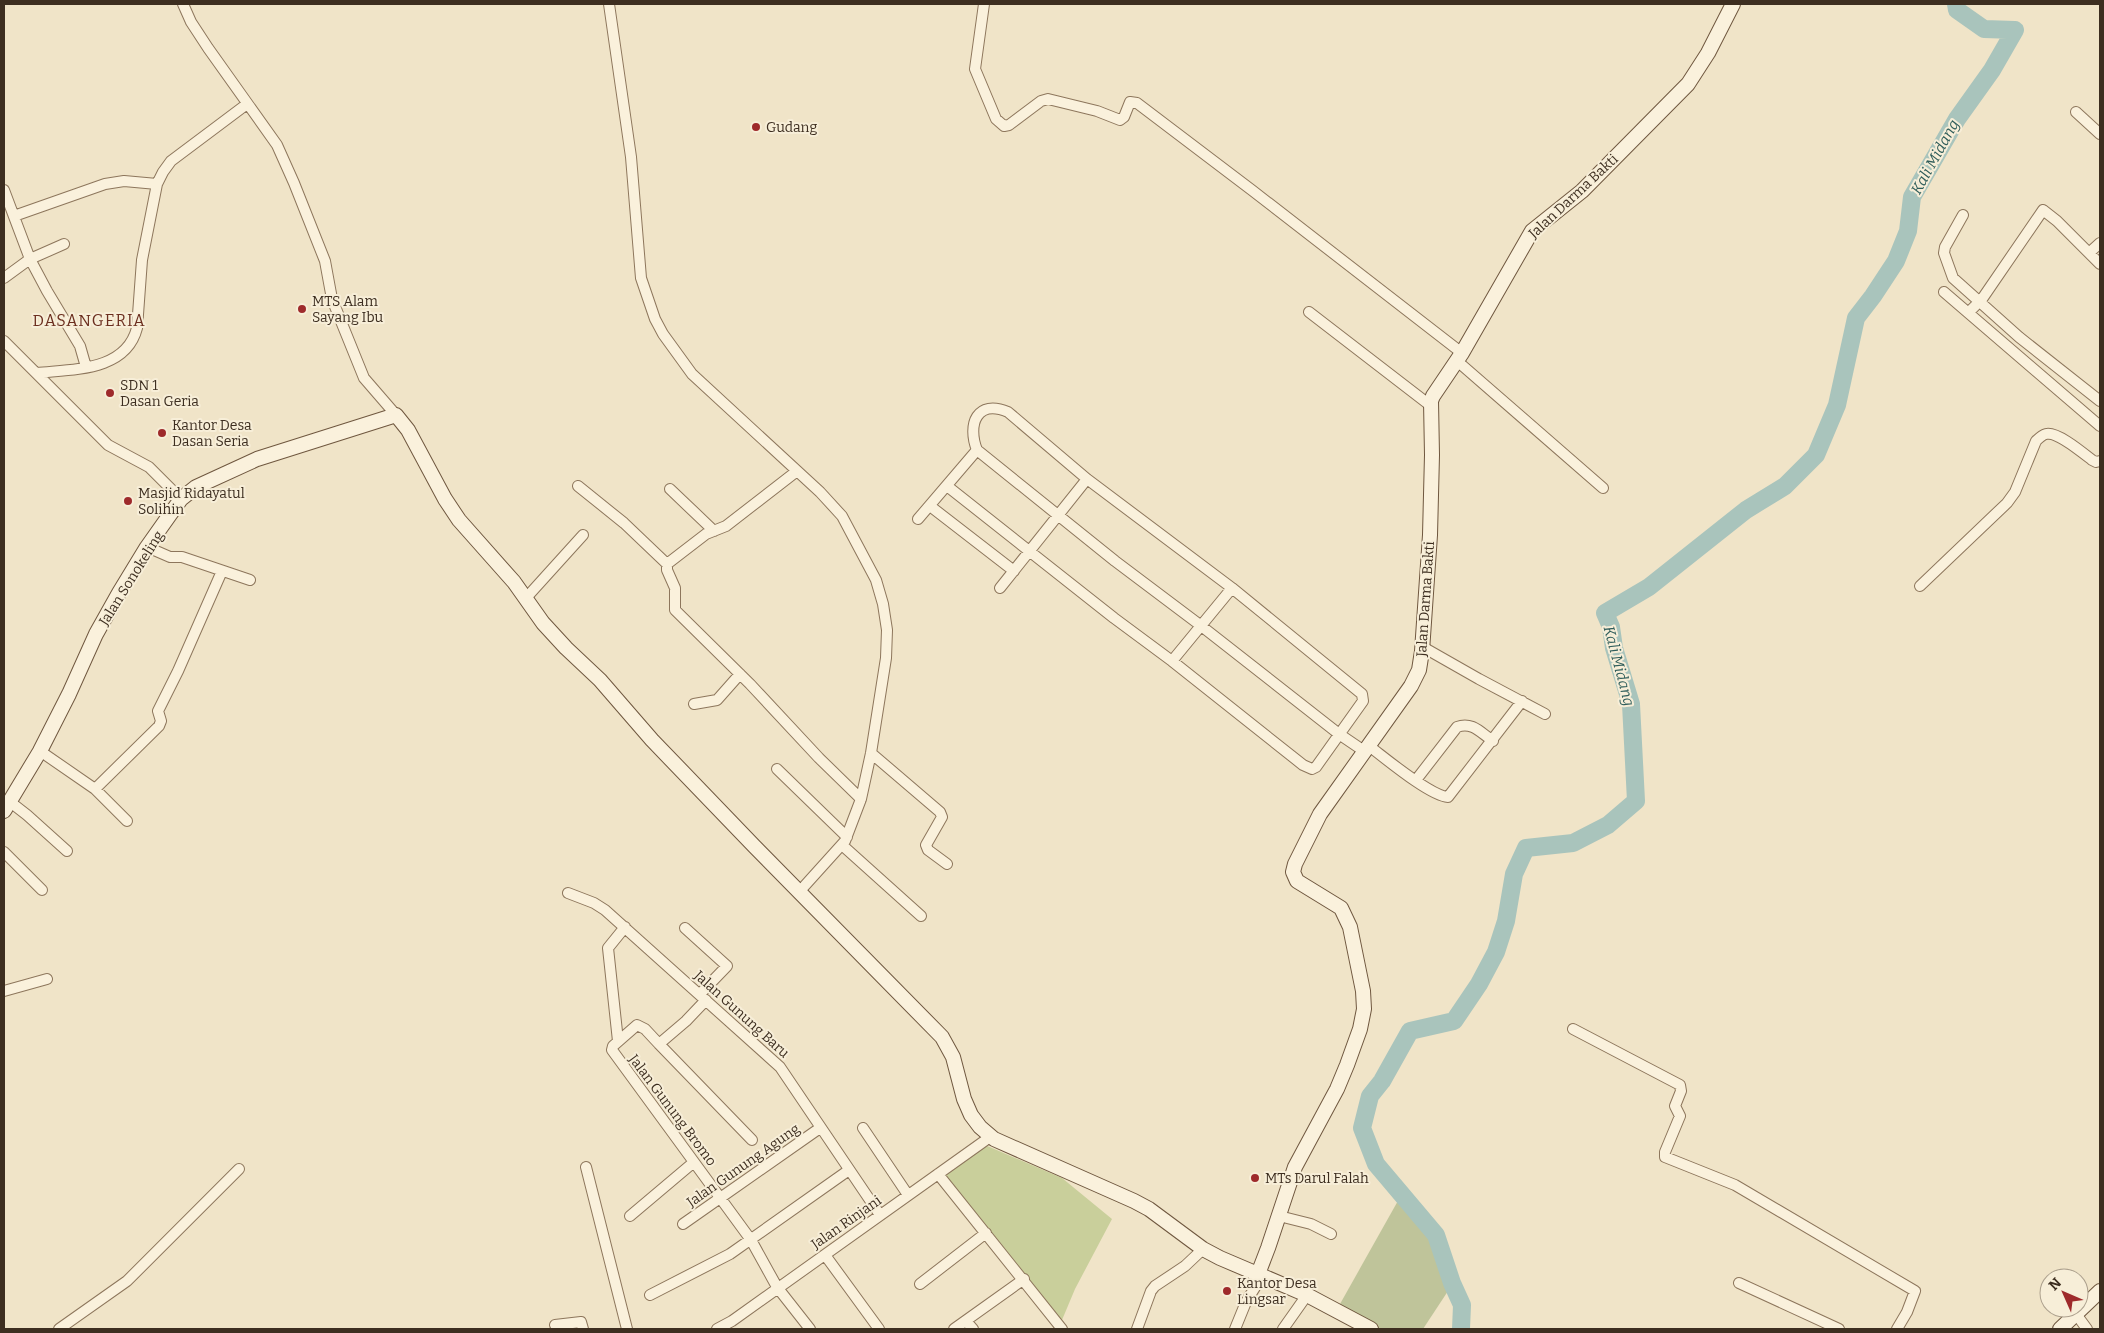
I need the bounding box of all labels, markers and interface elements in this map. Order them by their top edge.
water label: Kali Midang [1907,117,1963,197]
place label: Gudang [766,119,817,136]
marker: Gudang [750,121,762,133]
street label: Jalan Darma Bakti [1525,151,1621,243]
place label: MTS Alam Sayang Ibu [312,293,384,326]
marker: MTS Alam Sayang Ibu [296,303,308,315]
district label: DASANGERIA [32,311,146,330]
place label: SDN 1 Dasan Geria [120,377,199,410]
marker: SDN 1 Dasan Geria [104,387,116,399]
place label: Kantor Desa Dasan Seria [172,417,252,450]
marker: Kantor Desa Dasan Seria [156,427,168,439]
place label: Masjid Ridayatul Solihin [138,485,245,518]
marker: Masjid Ridayatul Solihin [122,495,134,507]
street label: Jalan Sonokeling [95,528,167,630]
street label: Jalan Darma Bakti [1413,541,1438,658]
water label: Kali Midang [1600,624,1638,708]
street label: Jalan Gunung Baru [690,967,793,1062]
street label: Jalan Gunung Bromo [625,1050,720,1169]
street label: Jalan Gunung Agung [683,1120,803,1211]
place label: MTs Darul Falah [1265,1170,1369,1187]
marker: MTs Darul Falah [1249,1172,1261,1184]
street label: Jalan Rinjani [807,1192,885,1253]
north arrow [2039,1268,2089,1318]
text: N [2045,1274,2065,1294]
place label: Kantor Desa Lingsar [1237,1275,1317,1308]
marker: Kantor Desa Lingsar [1221,1285,1233,1297]

